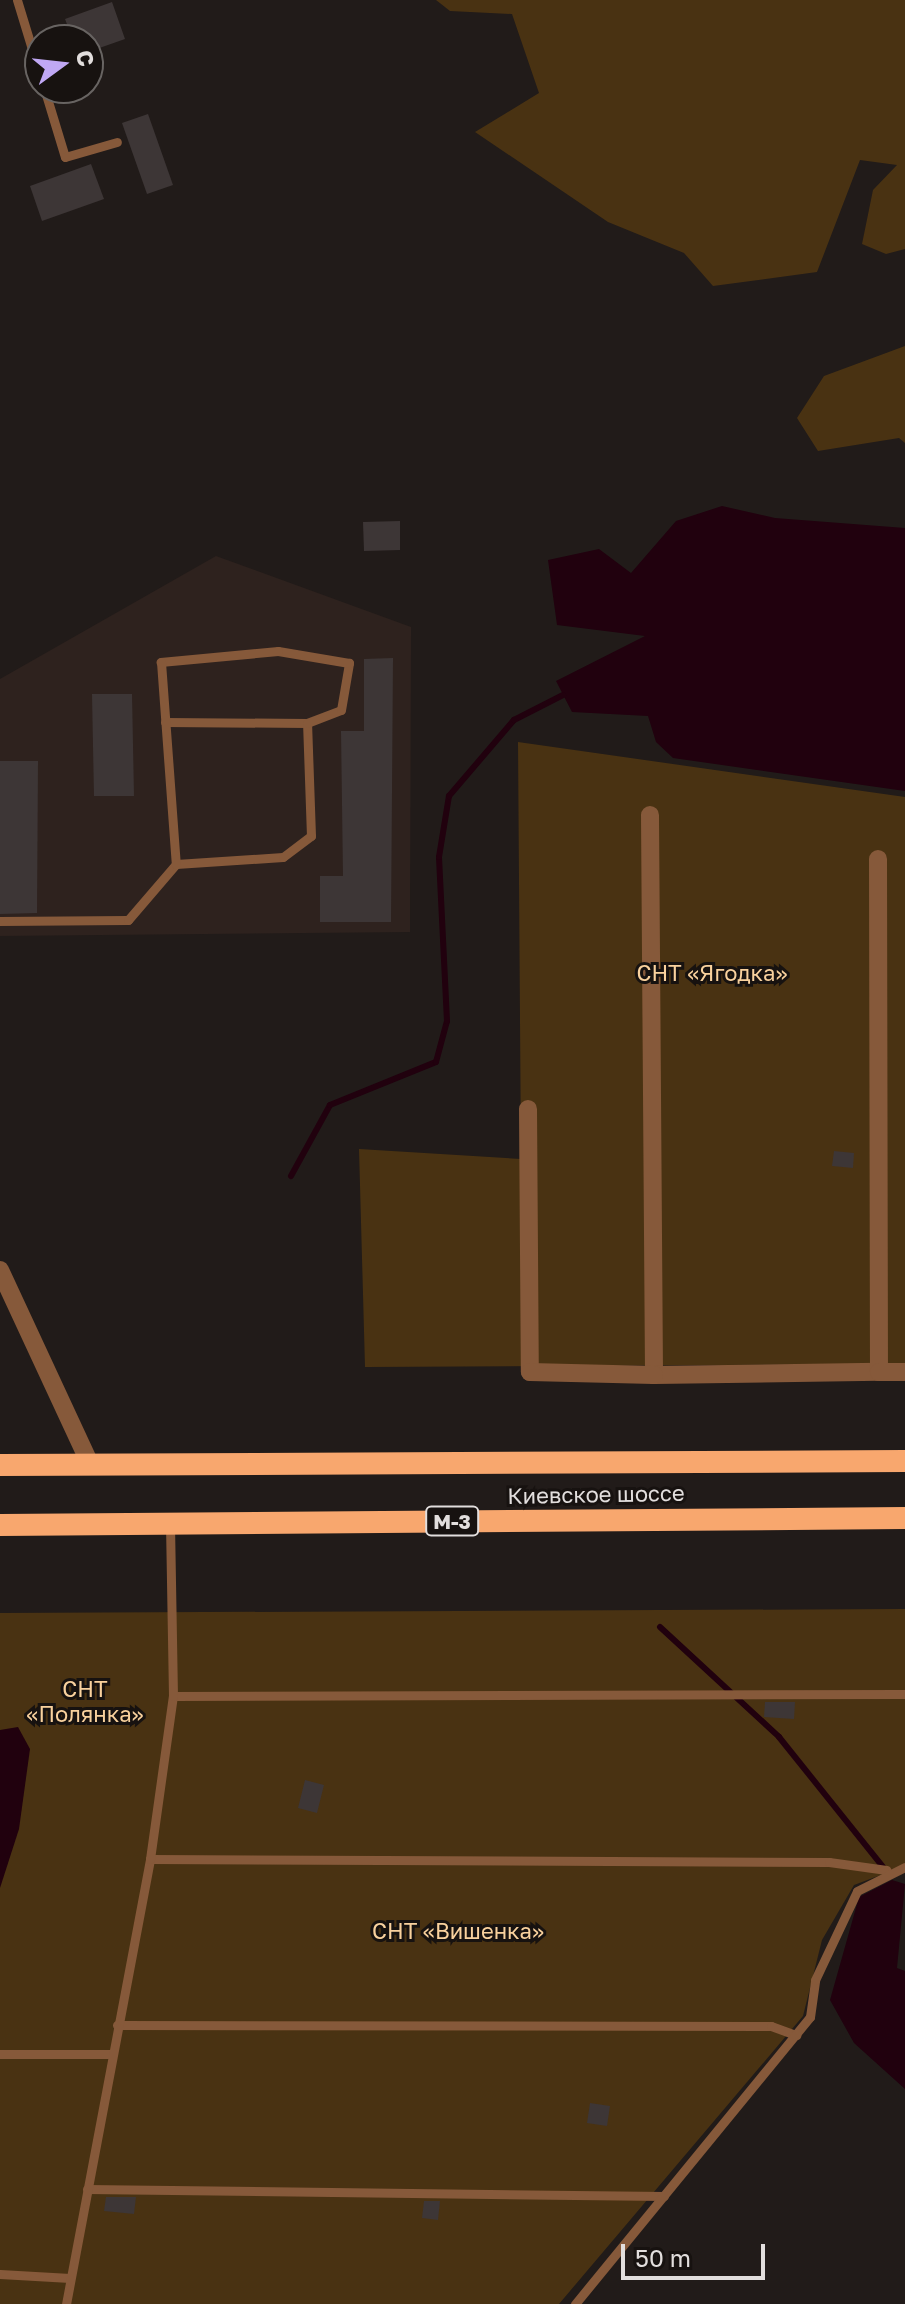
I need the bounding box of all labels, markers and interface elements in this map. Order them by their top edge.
north arrow [24,24,104,104]
text: С [71,47,101,69]
park label: СНТ «Ягодка» [636,960,788,986]
street label: Киевское шоссе [507,1479,685,1509]
road number: М-3 [424,1505,480,1537]
park label: СНТ «Полянка» [26,1675,144,1726]
park label: СНТ «Вишенка» [372,1918,544,1944]
scale bar [625,2228,769,2278]
text: 50 m [635,2243,691,2272]

